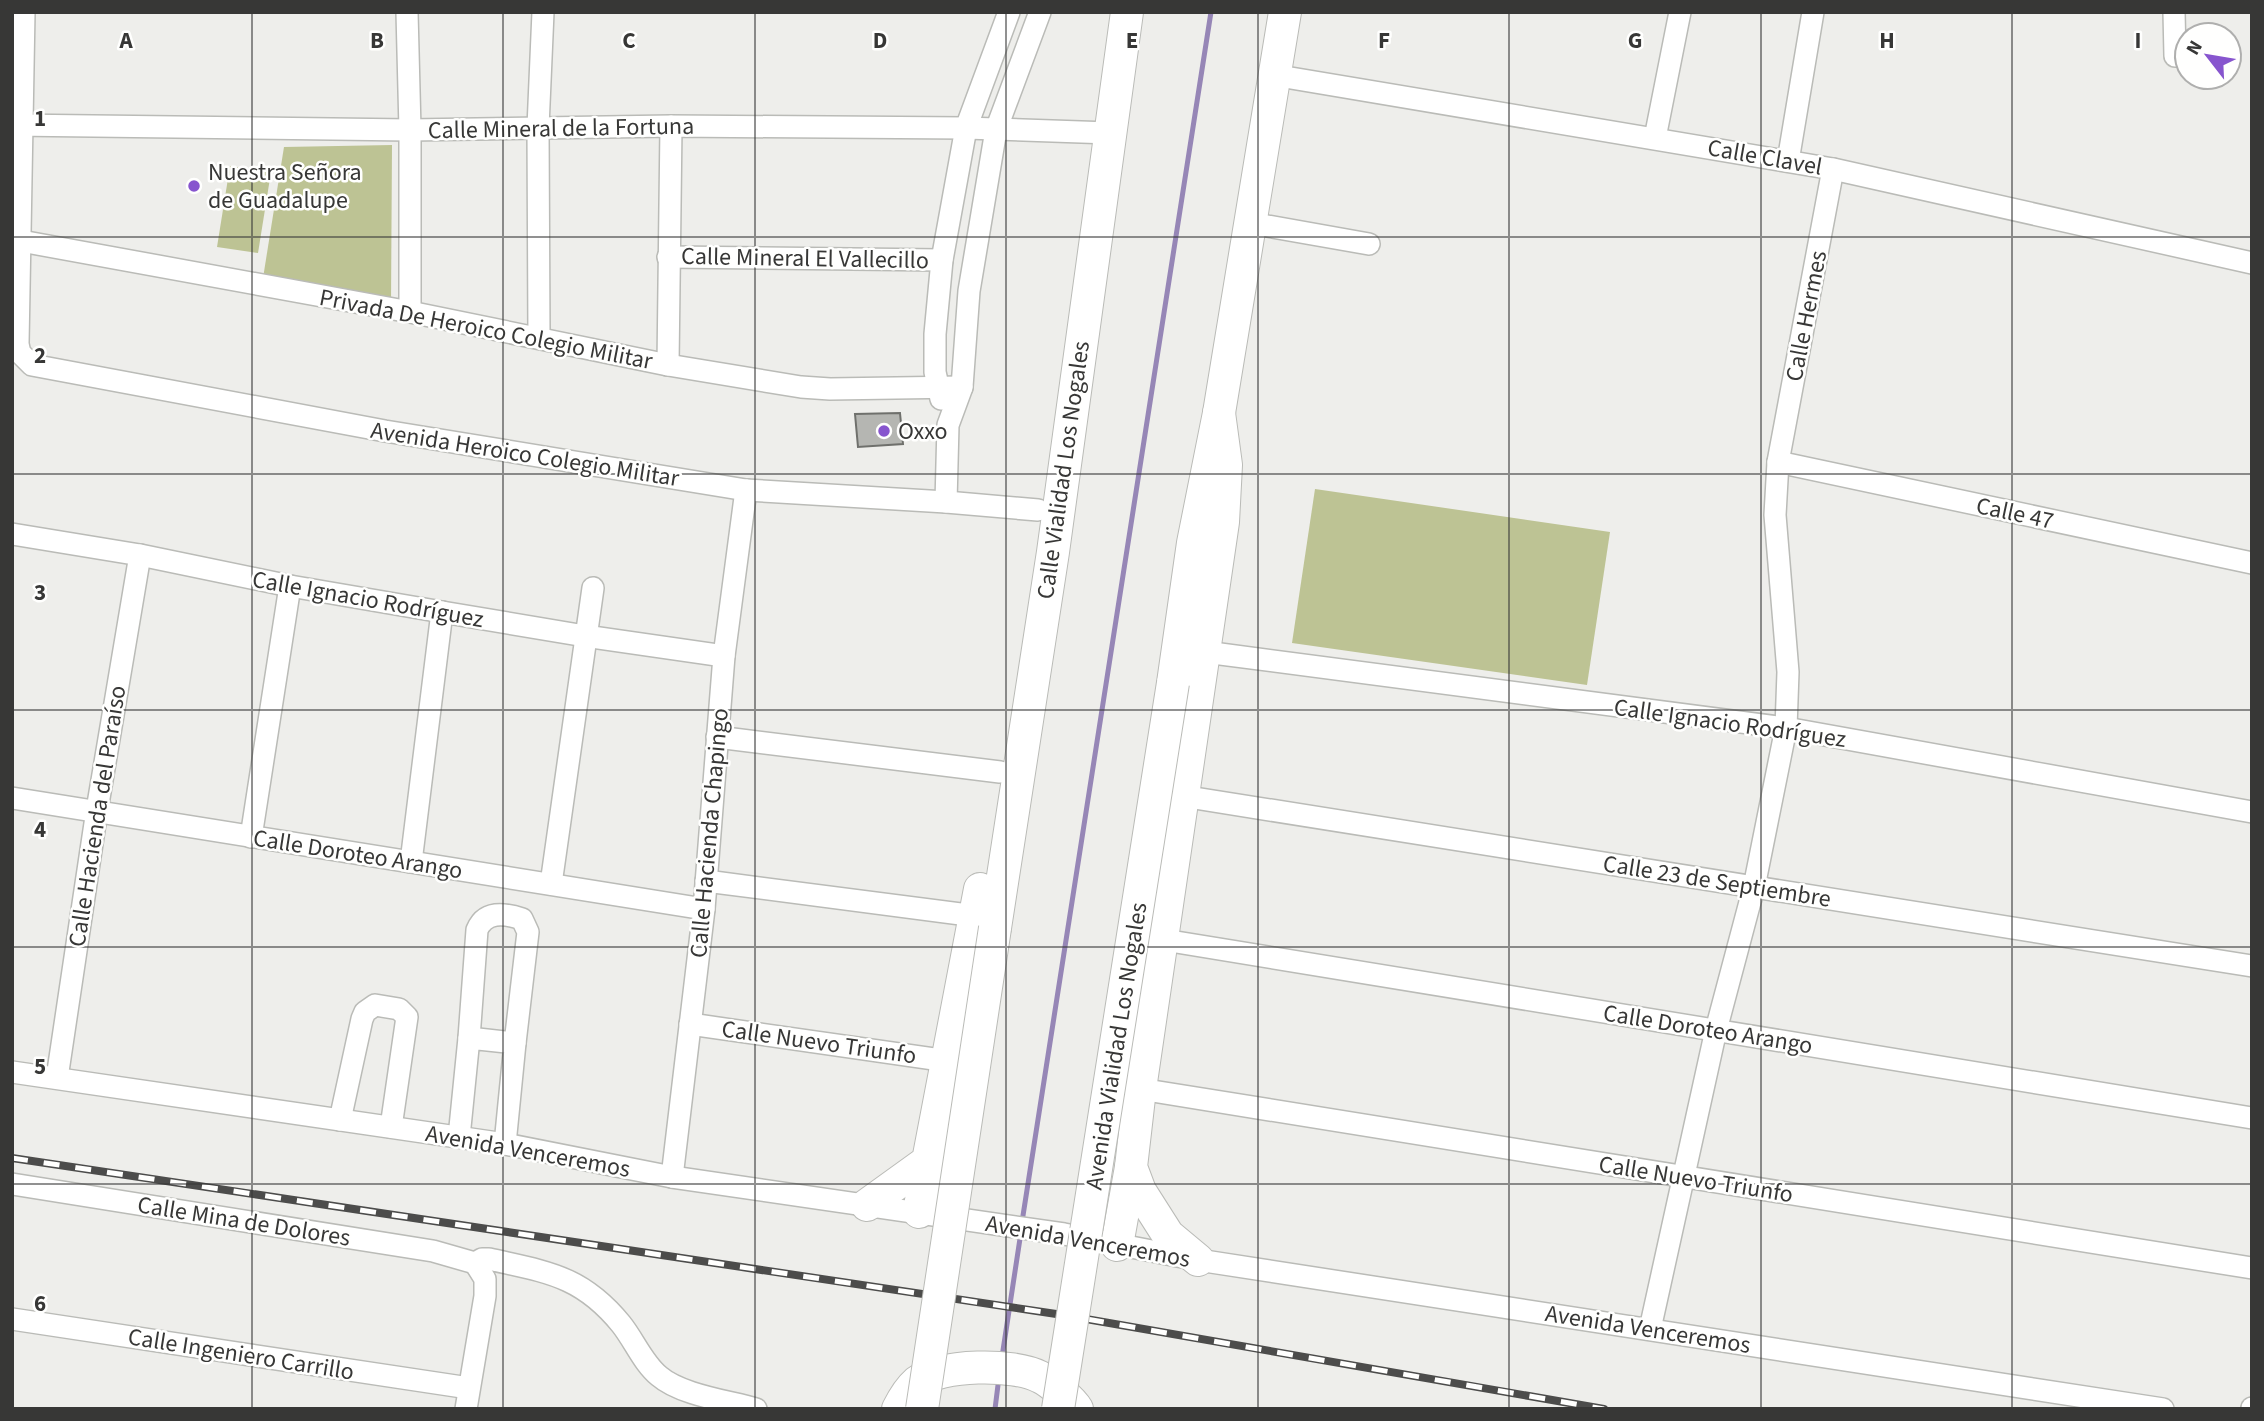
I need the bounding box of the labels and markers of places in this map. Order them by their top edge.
place label: Nuestra Señora de Guadalupe [208,155,362,218]
marker: Nuestra Señora de Guadalupe [186,178,202,194]
place label: Oxxo [898,414,948,449]
marker: Oxxo [876,423,892,439]

